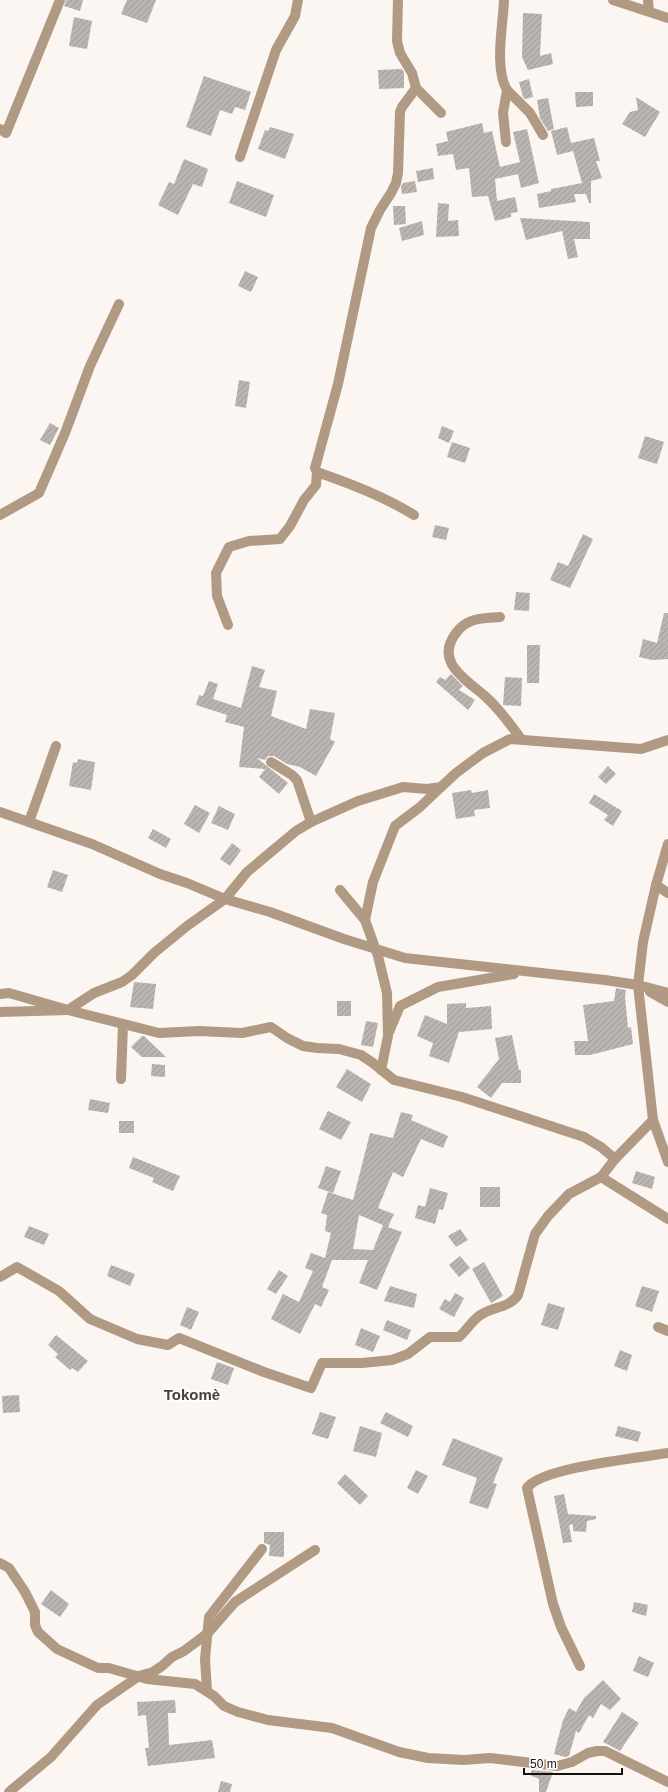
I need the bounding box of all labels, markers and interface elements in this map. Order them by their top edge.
district label: Tokomè [164,1386,220,1403]
scale bar [524,1750,622,1776]
text: 50 m [530,1757,557,1771]

